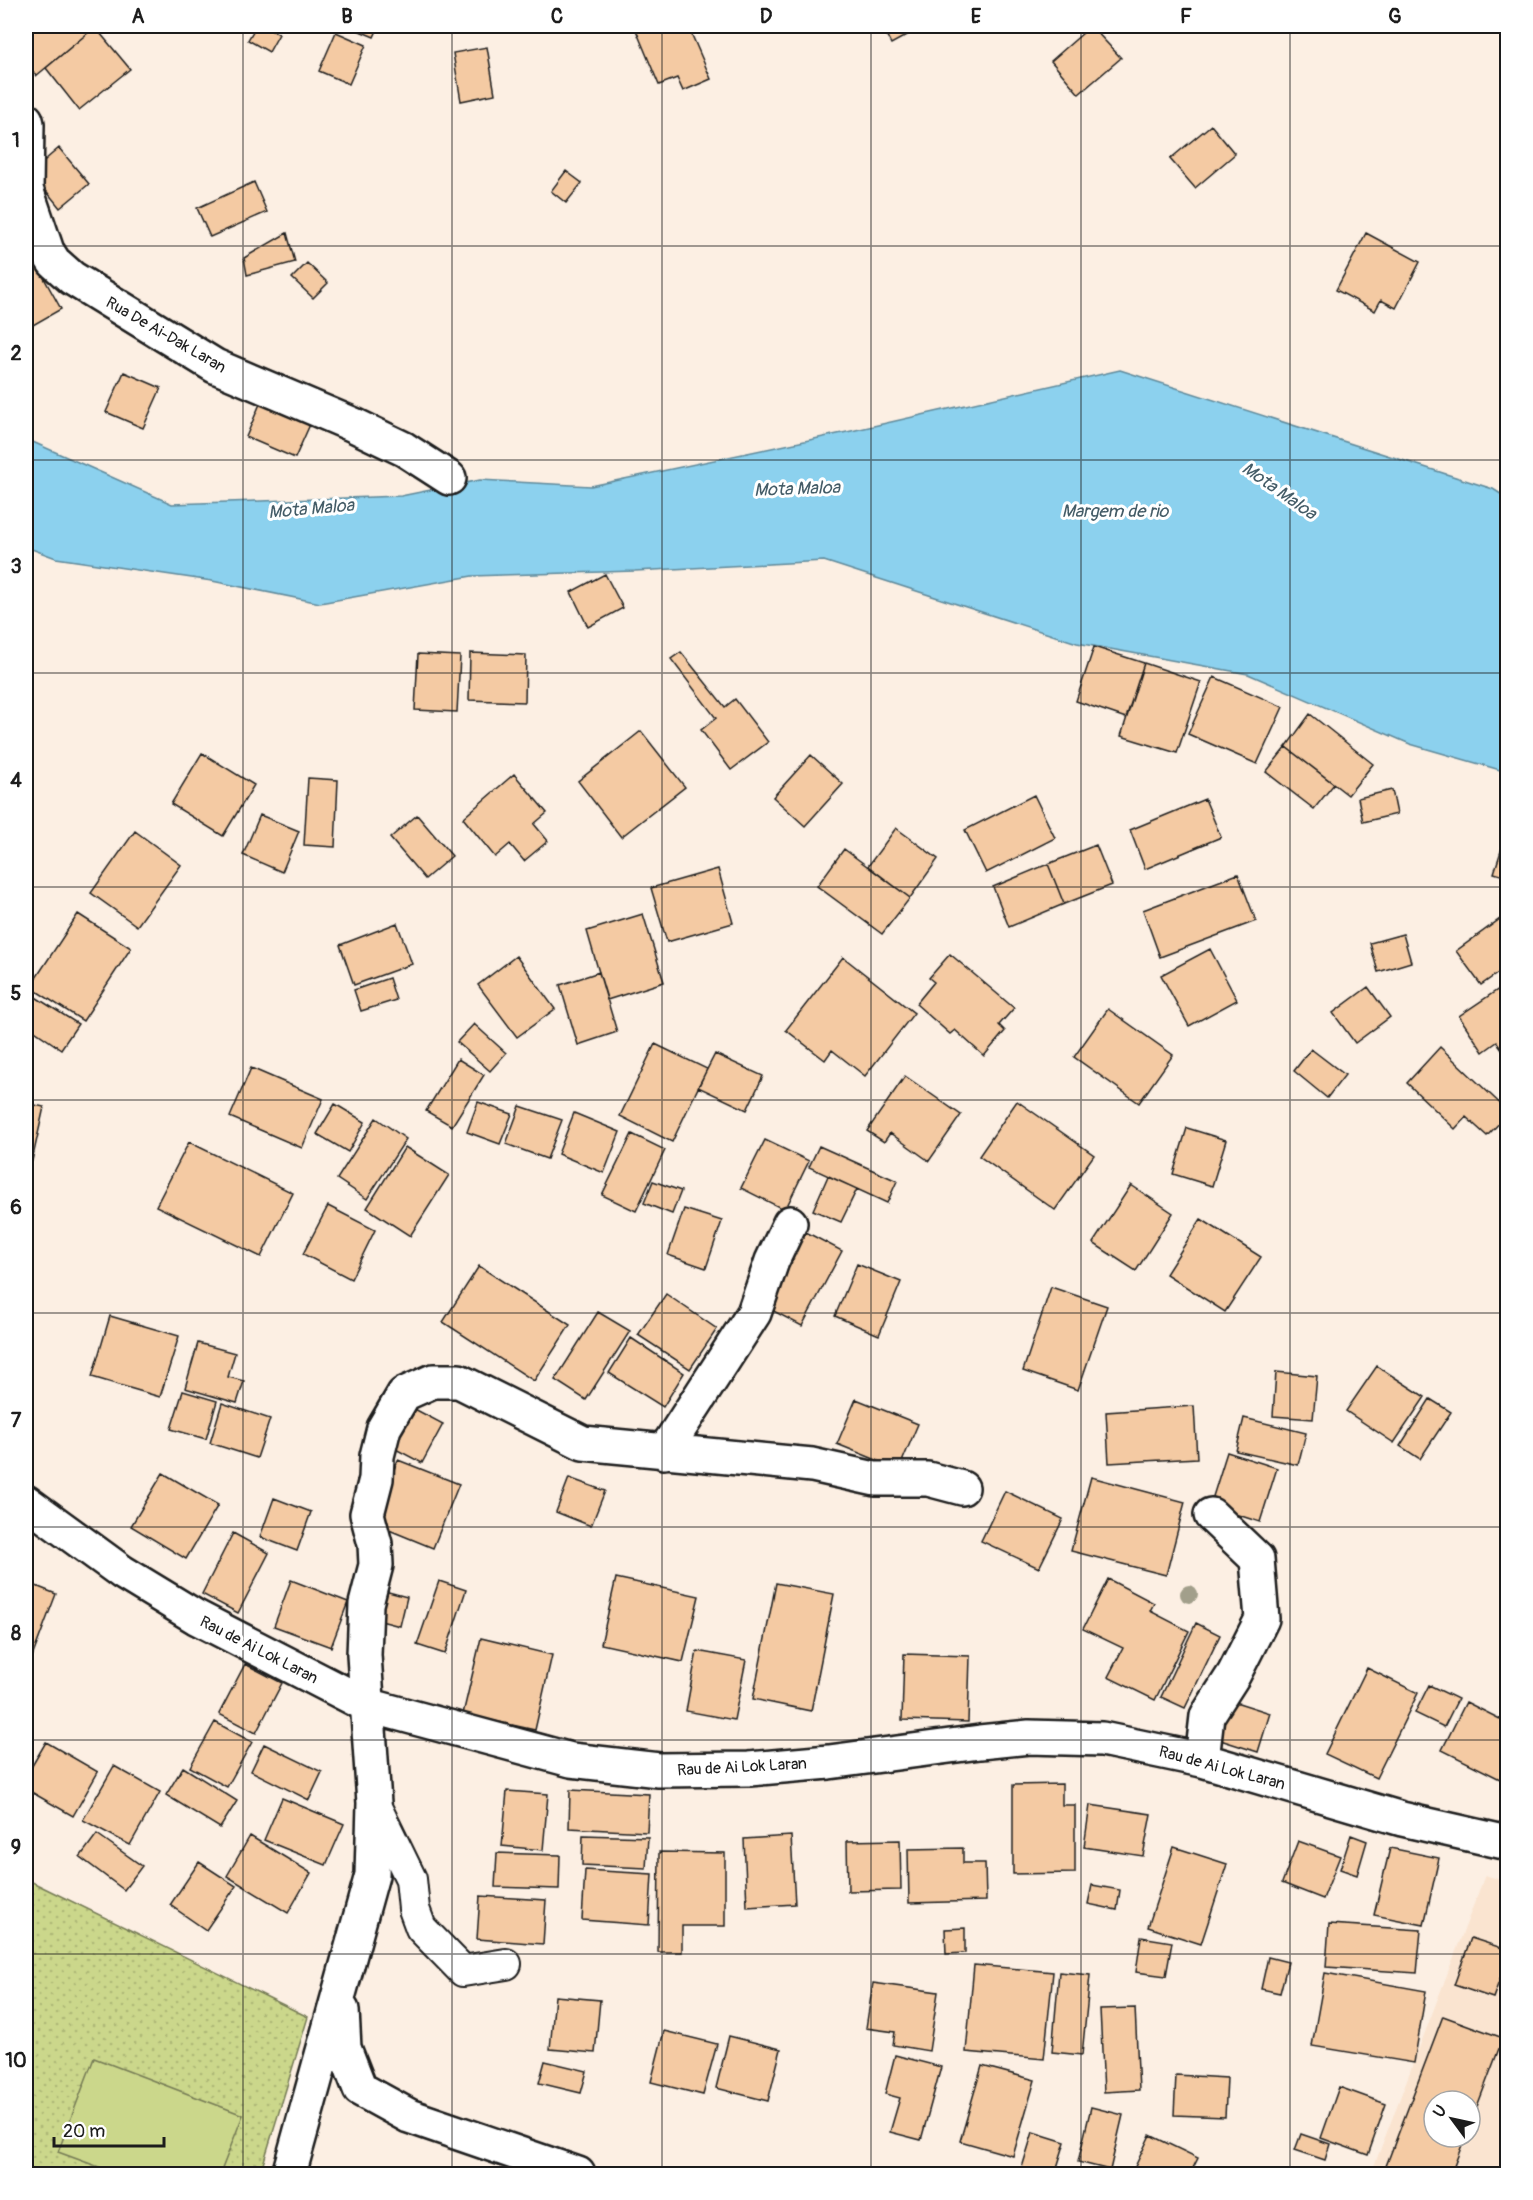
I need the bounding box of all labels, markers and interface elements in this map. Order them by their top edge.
text: A [132,4,145,29]
text: B [341,4,353,29]
text: C [551,4,563,29]
text: D [760,4,773,29]
text: E [971,4,982,29]
text: F [1180,4,1192,29]
text: G [1388,4,1402,29]
text: 1 [12,128,20,153]
street label: Rua De Ai-Dak Laran [102,292,230,378]
text: 2 [10,341,22,366]
water label: Mota Maloa [1237,457,1322,526]
water label: Mota Maloa [754,476,842,502]
water label: Mota Maloa [267,494,356,524]
water label: Margem de rio [1062,500,1170,523]
text: 3 [10,554,22,579]
text: 4 [10,768,22,793]
text: 5 [11,981,22,1006]
text: 6 [10,1195,22,1220]
text: 7 [11,1408,22,1433]
street label: Rau de Ai Lok Laran [197,1612,321,1688]
text: 8 [11,1621,21,1646]
street label: Rau de Ai Lok Laran [1157,1742,1287,1794]
street label: Rau de Ai Lok Laran [677,1754,807,1780]
text: 9 [11,1835,21,1860]
text: 10 [5,2048,27,2073]
north arrow [1422,2089,1482,2149]
text: U [1429,2101,1452,2121]
scale bar [54,2110,164,2148]
text: 20 m [63,2120,105,2143]

